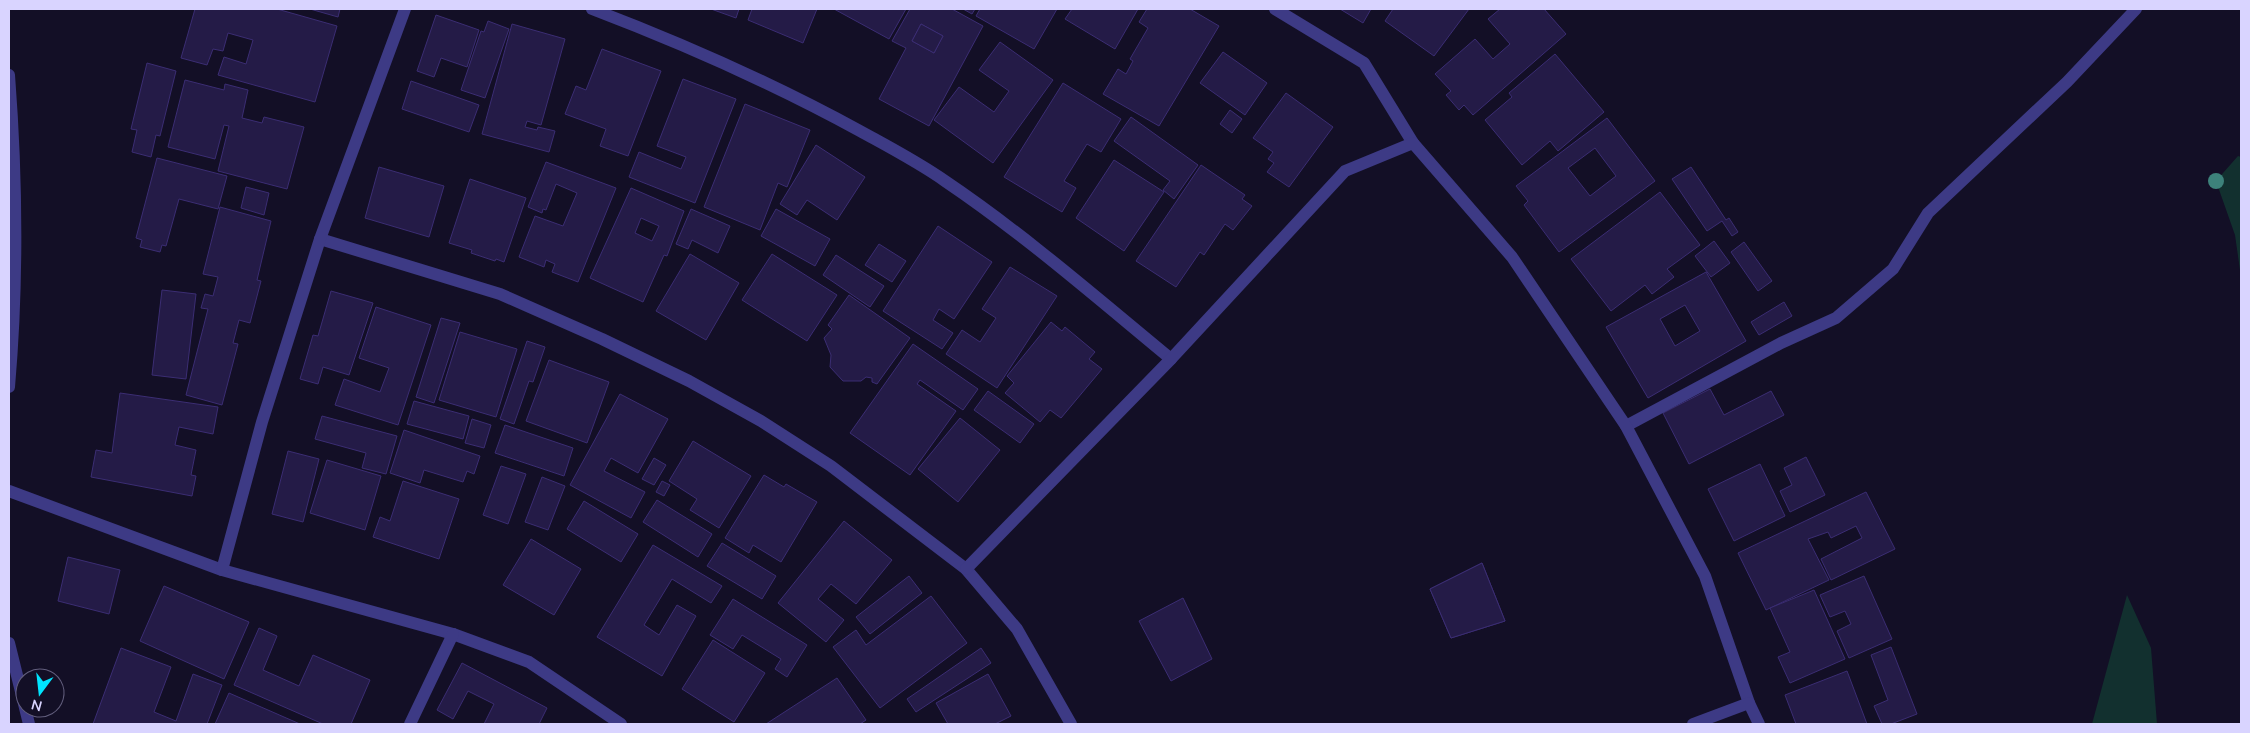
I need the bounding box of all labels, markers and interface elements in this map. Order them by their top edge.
north arrow [15,668,65,718]
text: N [29,695,44,716]

